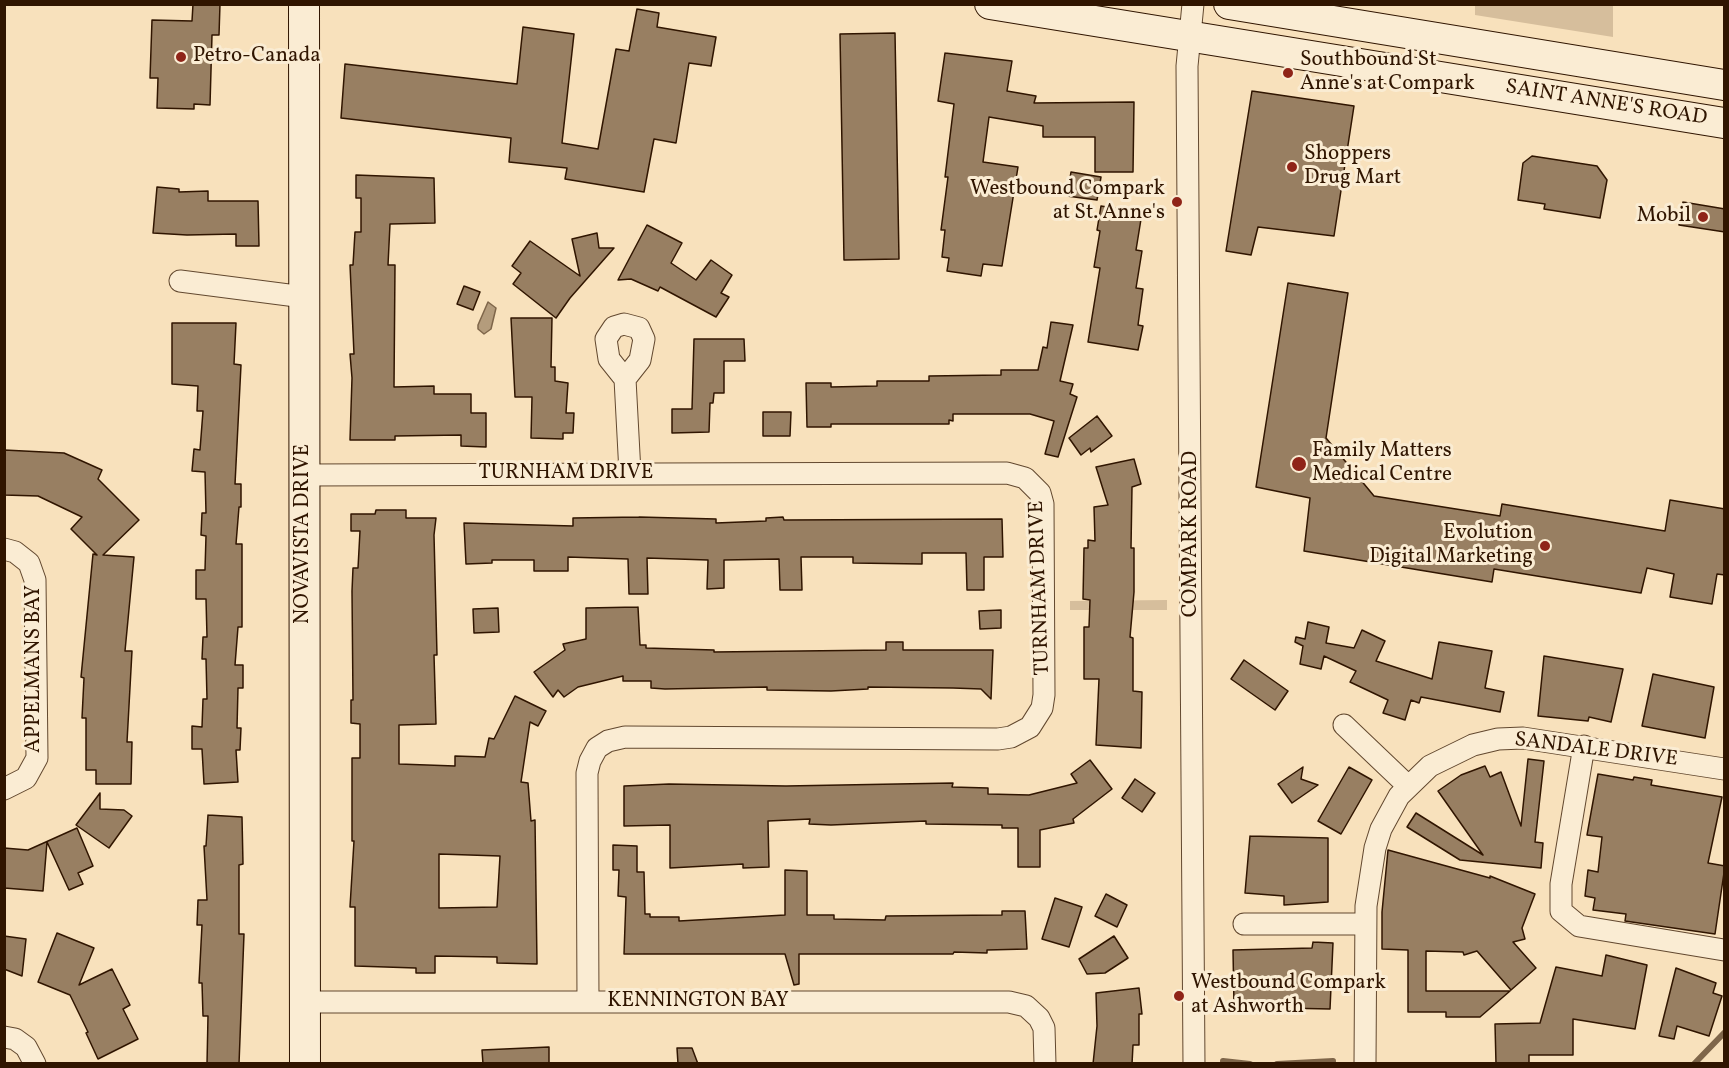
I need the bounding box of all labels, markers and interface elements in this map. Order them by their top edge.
place label: Petro-Canada [193,44,321,70]
place label: Southbound St Anne's at Compark [1300,48,1475,98]
marker: Petro-Canada [174,50,188,64]
marker: Southbound St Anne's at Compark [1281,66,1295,80]
street label: SAINT ANNE'S ROAD [1503,76,1709,132]
place label: Shoppers Drug Mart [1304,142,1401,192]
marker: Shoppers Drug Mart [1285,160,1299,174]
place label: Westbound Compark at St. Anne's [970,177,1165,227]
marker: Westbound Compark at St. Anne's [1170,195,1184,209]
place label: Mobil [1637,204,1691,230]
marker: Mobil [1696,210,1710,224]
place label: Family Matters Medical Centre [1312,439,1452,489]
street label: NOVAVISTA DRIVE [291,444,317,624]
street label: COMPARK ROAD [1179,451,1205,617]
marker: Family Matters Medical Centre [1290,455,1308,473]
street label: TURNHAM DRIVE [479,461,653,487]
street label: TURNHAM DRIVE [1025,500,1057,676]
place label: Evolution Digital Marketing [1369,521,1533,571]
marker: Evolution Digital Marketing [1538,539,1552,553]
street label: APPELMANS BAY [22,585,48,753]
street label: SANDALE DRIVE [1513,728,1679,774]
place label: Westbound Compark at Ashworth [1191,971,1386,1021]
street label: KENNINGTON BAY [607,989,789,1015]
marker: Westbound Compark at Ashworth [1172,989,1186,1003]

